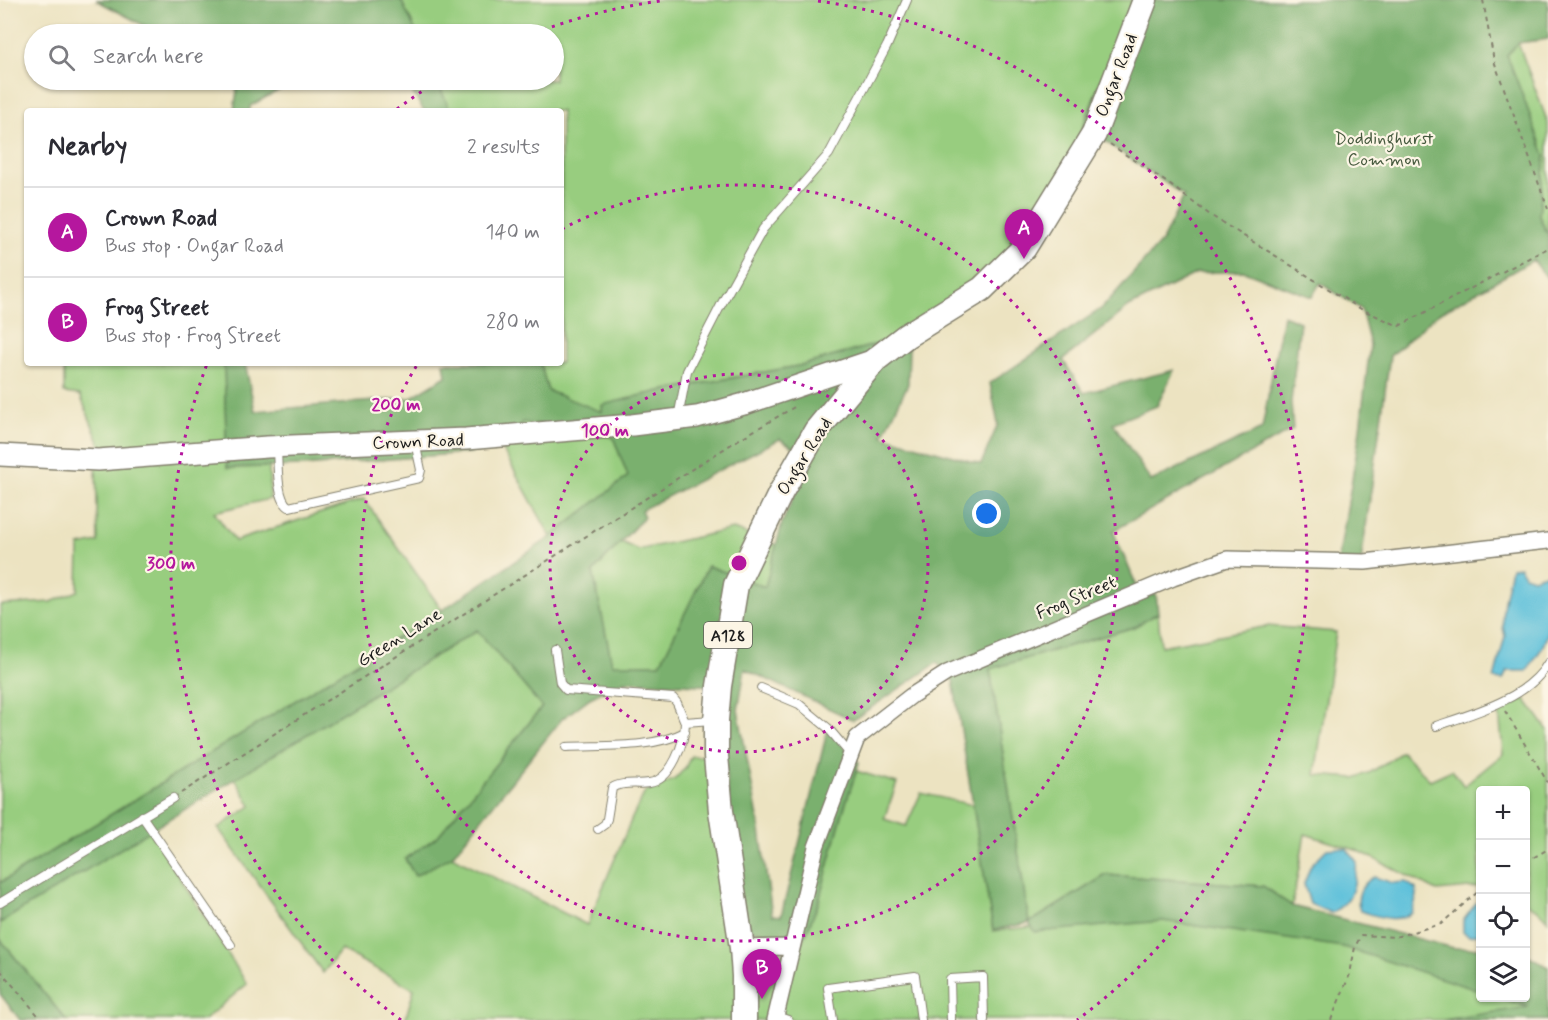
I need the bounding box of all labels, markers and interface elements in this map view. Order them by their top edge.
search box [24,24,564,90]
street label: Ongar Road [1090,30,1146,121]
icon: search [45,41,78,74]
text: Search here [93,43,204,71]
park label: Doddinghurst Common [1335,127,1434,172]
text: Nearby [48,130,127,164]
text: 2 results [467,134,540,161]
text: Crown Road [105,205,217,233]
pin: A [1004,210,1044,259]
text: A [61,219,74,246]
text: 140 m [486,219,540,246]
text: Bus stop · Ongar Road [105,233,284,260]
text: Frog Street [105,295,209,323]
text: B [61,309,74,336]
text: 280 m [486,309,540,336]
text: Bus stop · Frog Street [105,323,281,350]
text: 200 m [371,393,421,417]
street label: Ongar Road [771,413,840,501]
text: 100 m [581,419,629,443]
street label: Crown Road [372,428,464,456]
your location [972,499,1001,528]
text: 300 m [147,552,195,576]
centre of rings [729,553,749,573]
street label: Frog Street [1033,570,1120,626]
street label: Green Lane [353,602,446,673]
road number: A128 [704,622,752,648]
map controls [1476,786,1530,1002]
button: + [1476,786,1530,840]
button: − [1476,840,1530,894]
button: locate [1476,894,1530,948]
button: layers [1476,948,1530,1002]
pin: B [742,950,782,999]

